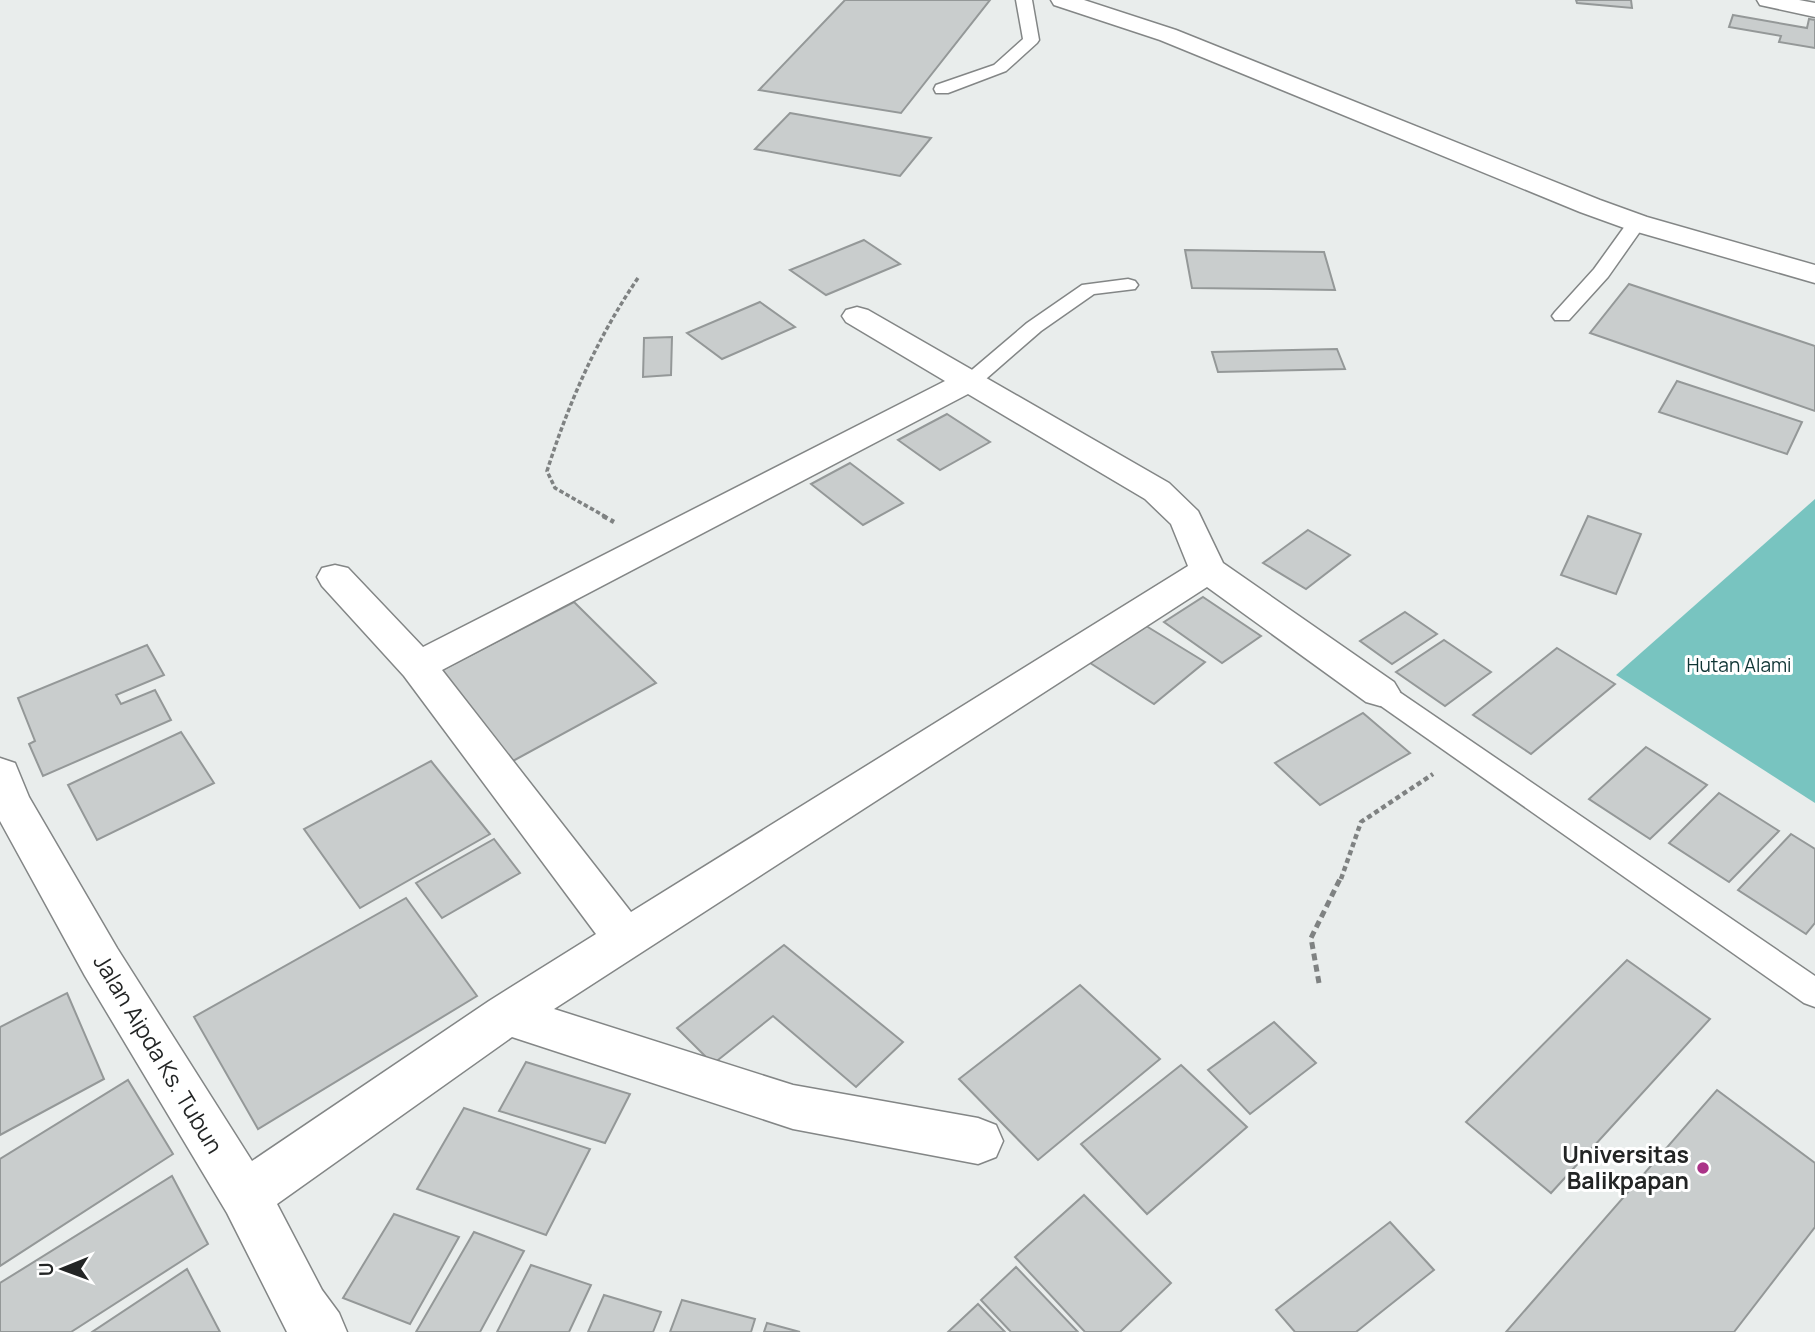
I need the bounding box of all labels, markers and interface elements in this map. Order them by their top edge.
park label: Hutan Alami [1686,652,1792,678]
street label: Jalan Aipda Ks. Tubun [87,948,231,1159]
place label: Universitas Balikpapan [1562,1138,1689,1196]
marker: Universitas Balikpapan [1695,1160,1711,1176]
north arrow [28,1234,98,1304]
text: U [33,1262,59,1276]

